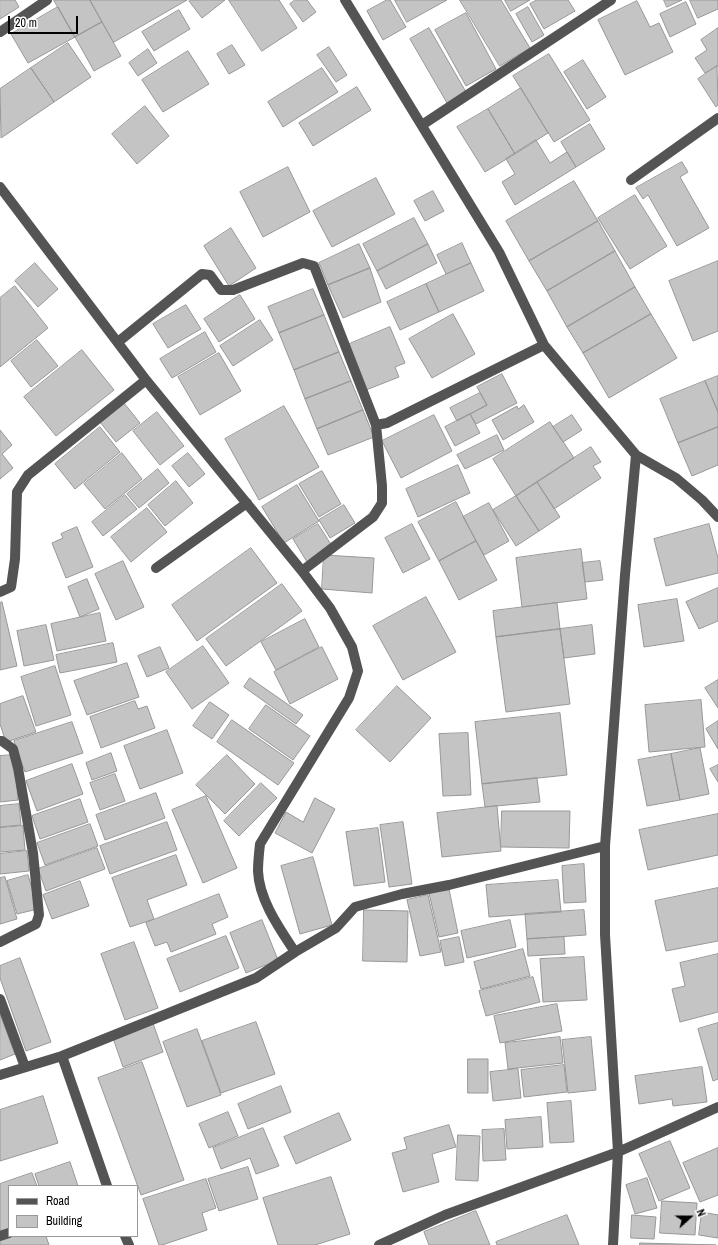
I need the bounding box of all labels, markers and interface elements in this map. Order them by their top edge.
scale bar [10,8,80,34]
text: 20 m [15,15,37,31]
legend [8,1185,138,1237]
text: Road [46,1193,70,1209]
north arrow [670,1197,710,1237]
text: N [693,1207,709,1218]
text: Building [46,1213,82,1229]

